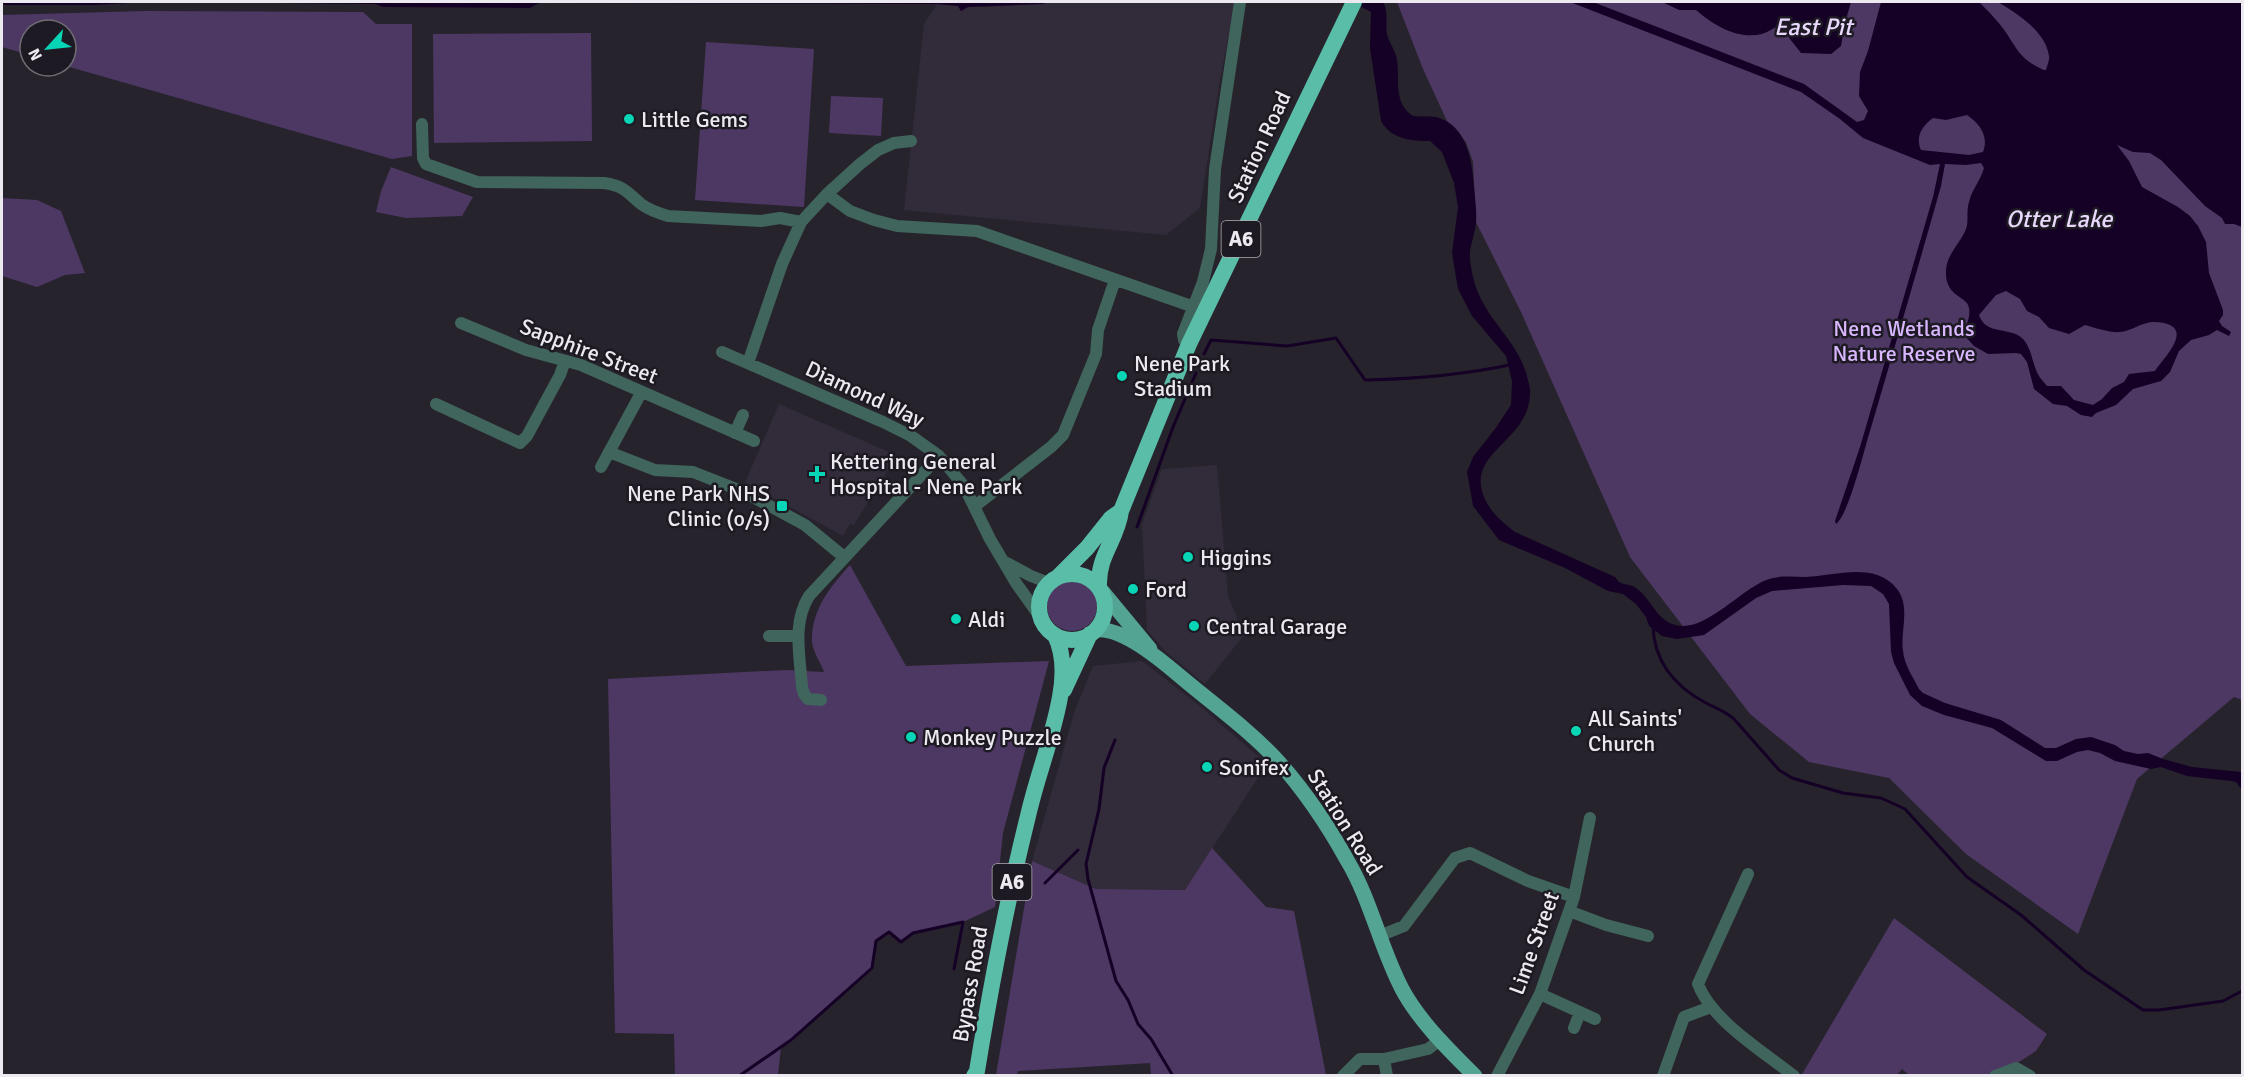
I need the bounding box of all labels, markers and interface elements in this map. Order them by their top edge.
water label: East Pit [1774,12,1855,42]
north arrow [18,18,78,78]
text: N [24,45,47,64]
street label: Station Road [1221,87,1297,207]
place label: Little Gems [641,106,748,133]
marker: Little Gems [622,112,636,126]
water label: Otter Lake [2006,204,2113,234]
road number: A6 [1222,221,1260,257]
street label: Sapphire Street [516,312,662,390]
park label: Nene Wetlands Nature Reserve [1832,315,1976,367]
place label: Nene Park Stadium [1134,350,1230,402]
street label: Diamond Way [801,355,929,434]
marker: Nene Park Stadium [1115,369,1129,383]
place label: Kettering General Hospital - Nene Park [830,448,1022,500]
marker: Kettering General Hospital - Nene Park [808,465,826,483]
place label: Nene Park NHS Clinic (o/s) [627,480,770,532]
marker: Nene Park NHS Clinic (o/s) [775,499,789,513]
place label: Higgins [1200,544,1272,571]
marker: Higgins [1181,550,1195,564]
place label: Ford [1145,576,1187,603]
marker: Ford [1126,582,1140,596]
place label: Aldi [968,606,1005,633]
marker: Aldi [949,612,963,626]
place label: Central Garage [1206,613,1347,640]
marker: Central Garage [1187,619,1201,633]
place label: All Saints' Church [1588,705,1682,757]
place label: Monkey Puzzle [923,724,1062,751]
marker: All Saints' Church [1569,724,1583,738]
marker: Monkey Puzzle [904,730,918,744]
place label: Sonifex [1219,754,1289,781]
marker: Sonifex [1200,760,1214,774]
street label: Station Road [1302,764,1388,880]
road number: A6 [992,864,1032,900]
street label: Lime Street [1503,887,1565,998]
street label: Bypass Road [947,924,993,1044]

